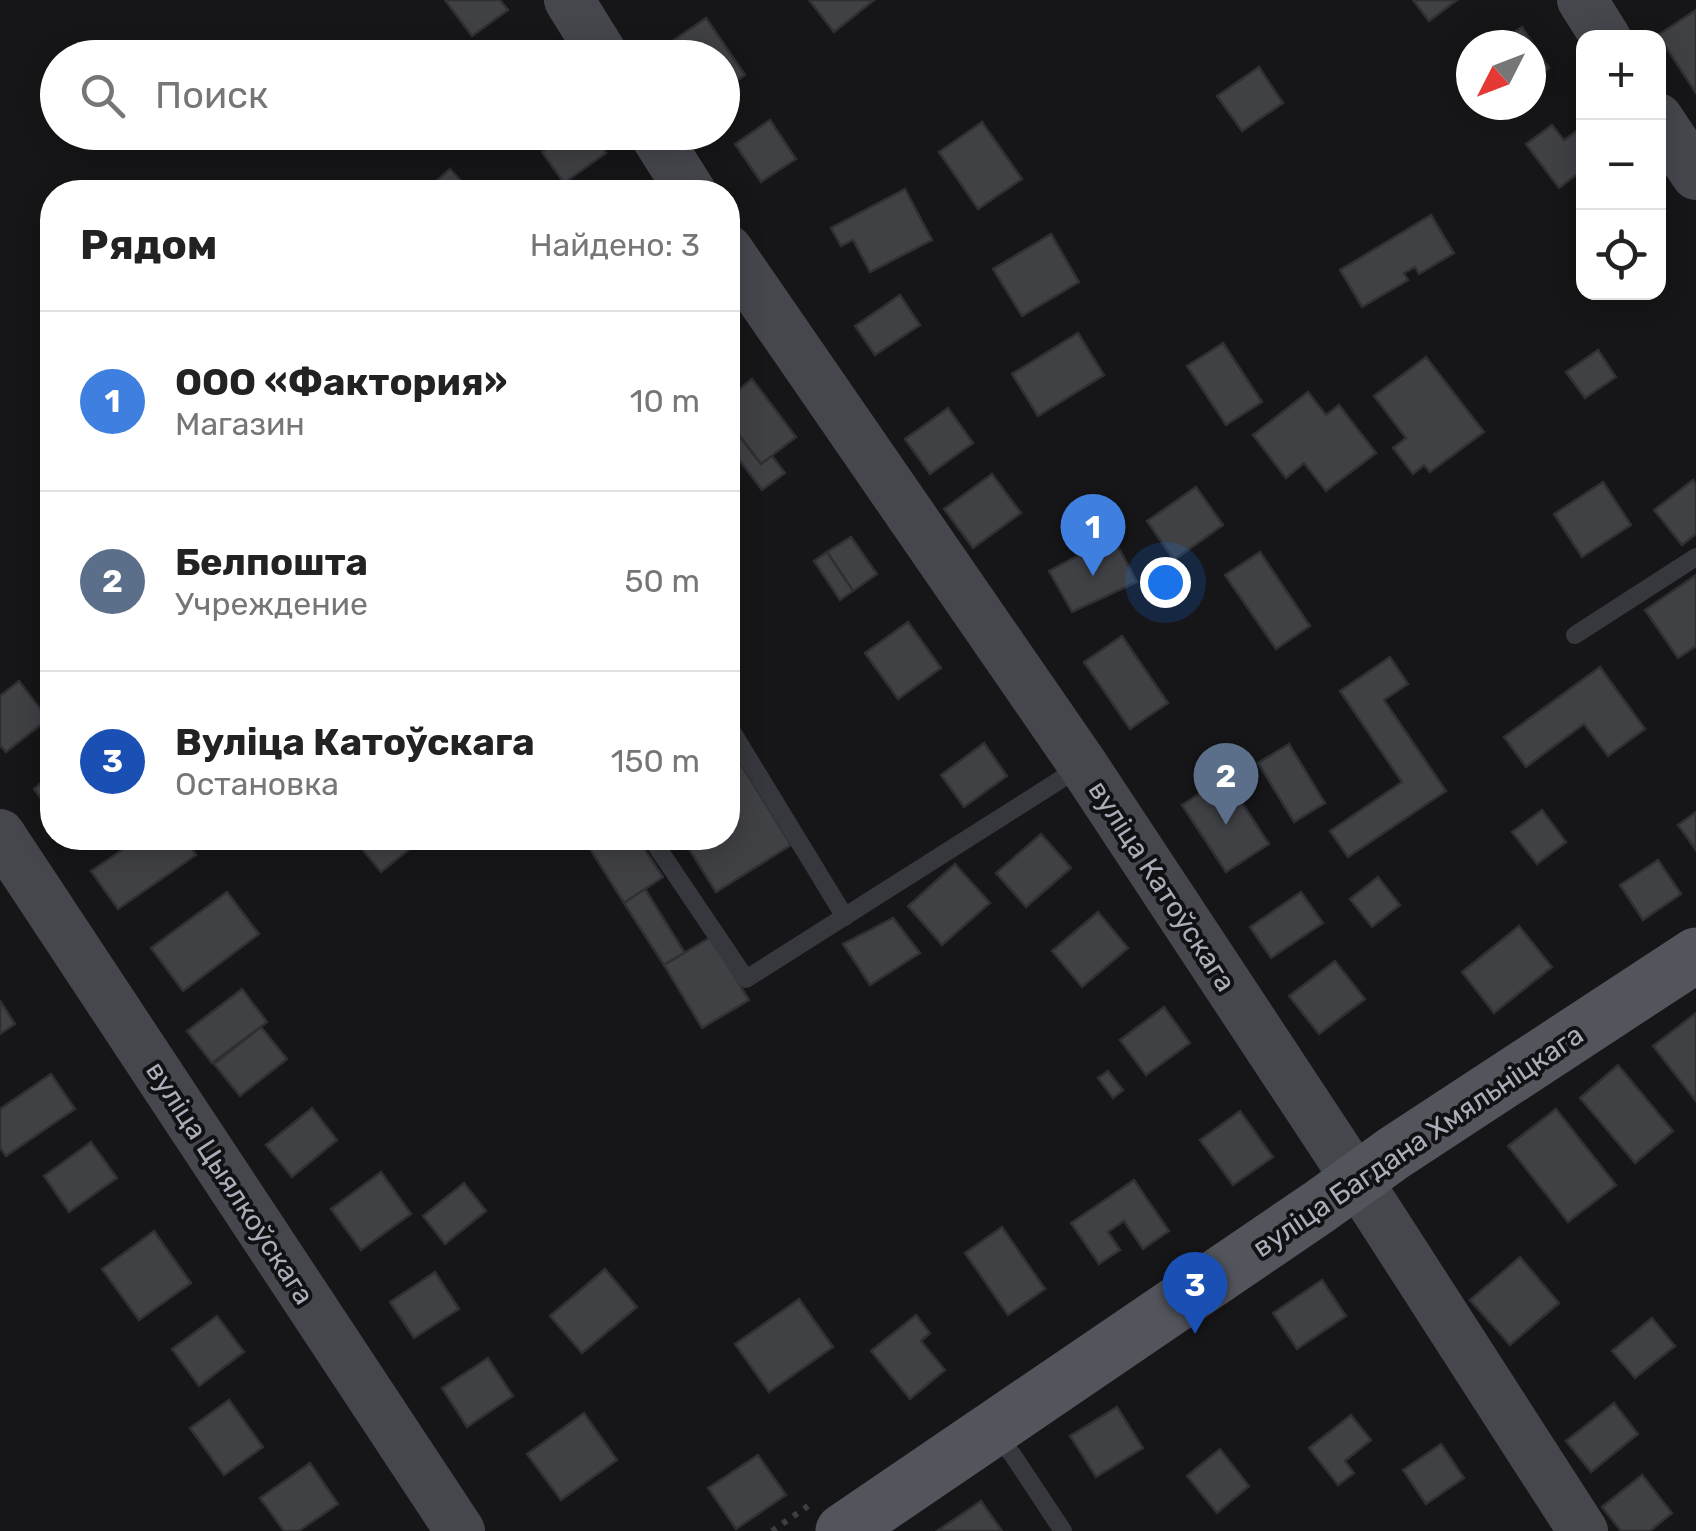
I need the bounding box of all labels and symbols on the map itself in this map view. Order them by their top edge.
north arrow [1456,30,1546,120]
pin: 1 [1060,494,1126,576]
your location [1140,557,1191,608]
pin: 2 [1194,742,1258,825]
street label: вуліца Катоўскага [1082,775,1242,997]
street label: вуліца Багдана Хмяльніцкага [1247,1018,1589,1264]
street label: вуліца Цыялкоўскага [139,1055,321,1311]
pin: 3 [1162,1252,1228,1334]

